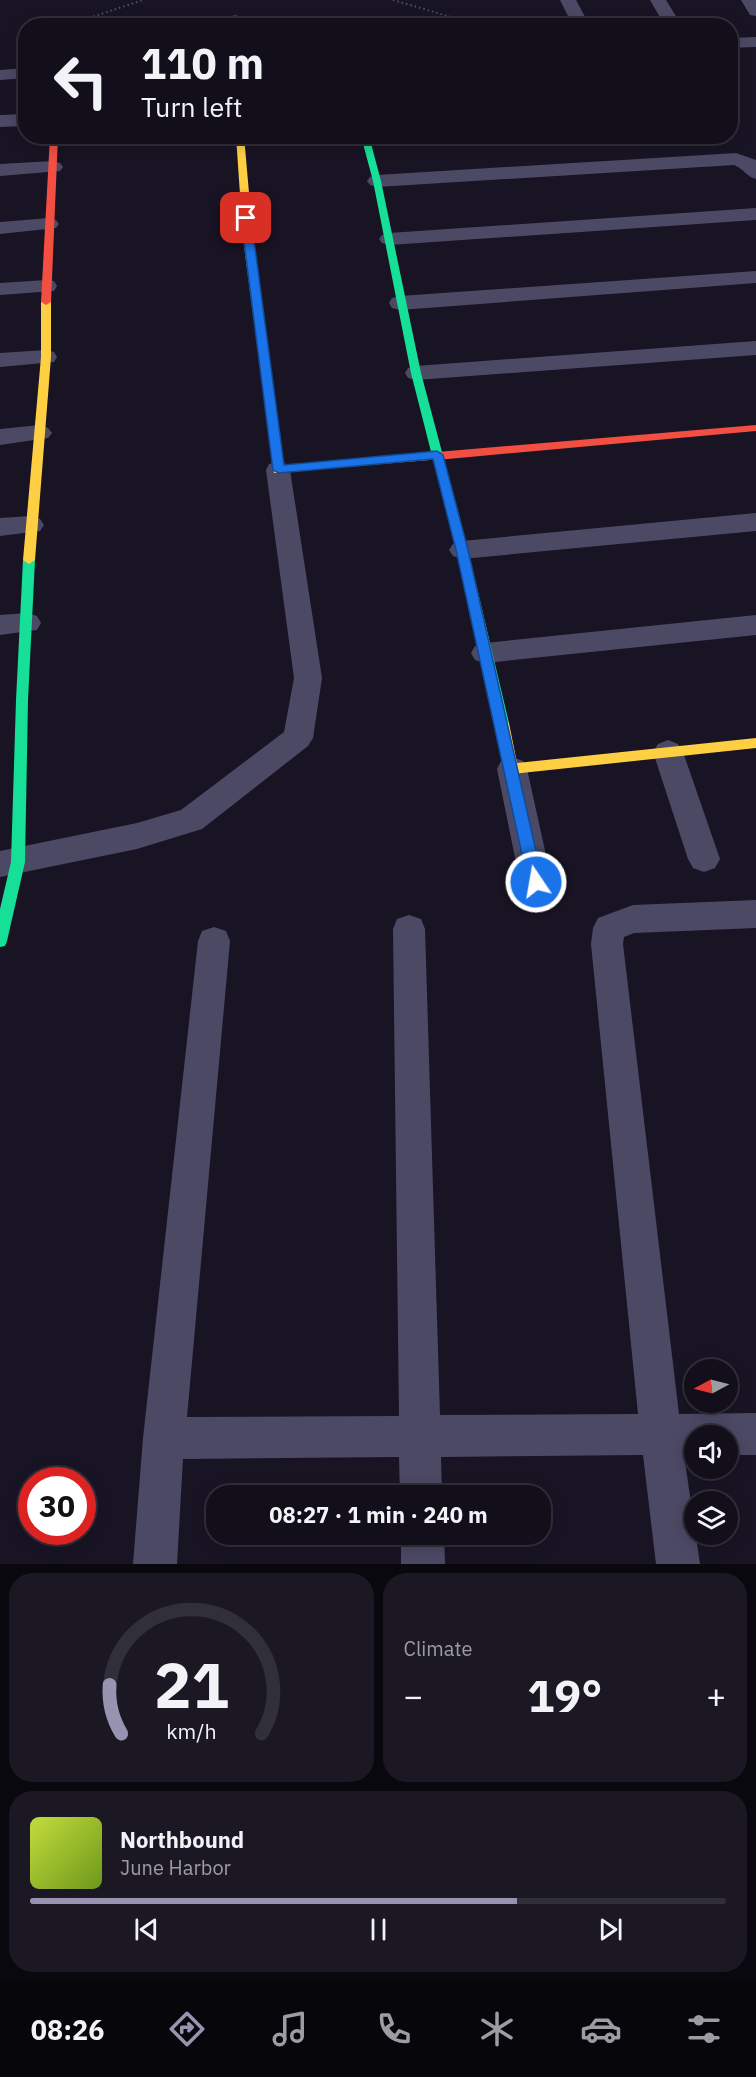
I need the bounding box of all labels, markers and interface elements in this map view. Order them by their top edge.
text: 110 m [141,36,264,91]
icon: left [42,42,120,120]
text: Turn left [141,89,242,124]
pin [220,192,271,243]
icon: arrive [229,201,262,234]
position arrow [504,850,568,914]
north arrow [684,1359,738,1413]
map controls [684,1359,738,1545]
button: sound [684,1425,738,1479]
speed limit sign: 30 [18,1467,96,1545]
button: layers [684,1491,738,1545]
text: 08:27 · 1 min · 240 m [269,1500,488,1529]
text: Climate [404,1635,472,1662]
text: 21 [154,1644,229,1725]
text: 19° [527,1666,602,1724]
text: − [404,1674,423,1717]
text: + [706,1674,726,1717]
text: km/h [166,1718,216,1746]
text: Northbound [120,1825,244,1854]
text: June Harbor [120,1854,231,1881]
icon: previous [130,1913,163,1946]
icon: pause [362,1913,395,1946]
icon: next [594,1913,627,1946]
icon: directions [166,2008,208,2050]
icon: music [269,2008,311,2050]
icon: phone [373,2008,415,2050]
icon: climate [476,2008,518,2050]
icon: car [580,2008,622,2050]
icon: filters [683,2008,725,2050]
text: 08:26 [31,2012,104,2047]

